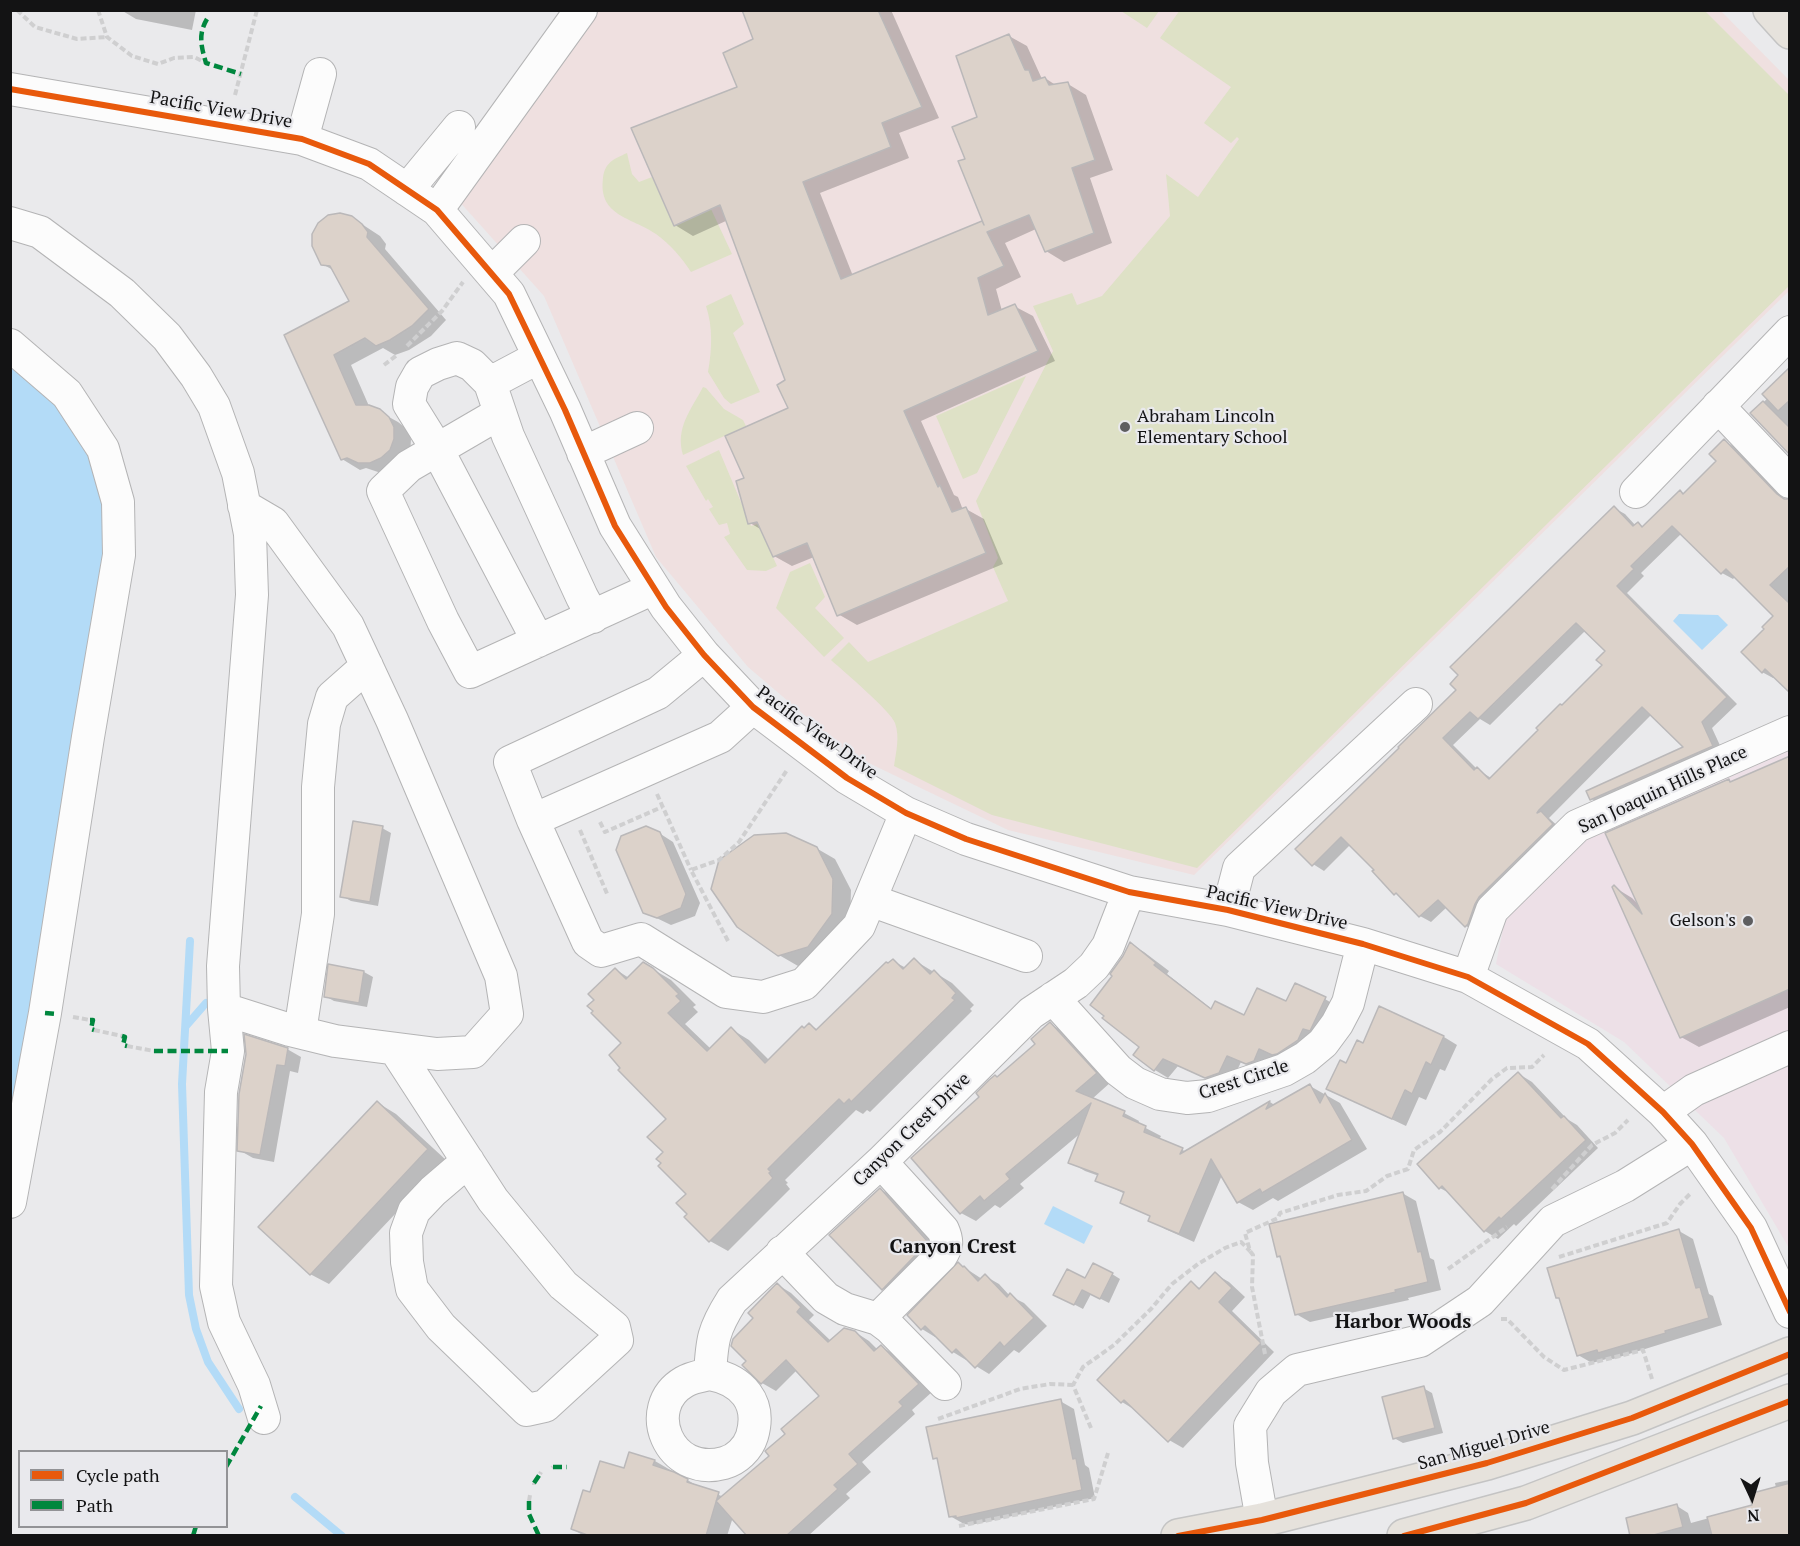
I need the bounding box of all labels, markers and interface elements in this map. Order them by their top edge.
street label: Pacific View Drive [148,87,294,133]
place label: Abraham Lincoln Elementary School [1137,406,1288,448]
marker: Abraham Lincoln Elementary School [1118,420,1132,434]
street label: Pacific View Drive [752,682,882,784]
street label: San Joaquin Hills Place [1575,741,1751,839]
street label: Pacific View Drive [1204,881,1350,935]
place label: Gelson's [1669,910,1736,932]
marker: Gelson's [1741,914,1755,928]
street label: Crest Circle [1196,1055,1292,1105]
street label: Canyon Crest Drive [849,1069,975,1191]
district label: Canyon Crest [890,1235,1016,1259]
district label: Harbor Woods [1335,1310,1471,1334]
street label: San Miguel Drive [1415,1417,1553,1475]
legend [18,1450,228,1528]
text: Cycle path [76,1463,160,1487]
north arrow [1722,1468,1782,1528]
text: Path [76,1493,113,1517]
text: N [1746,1505,1760,1527]

